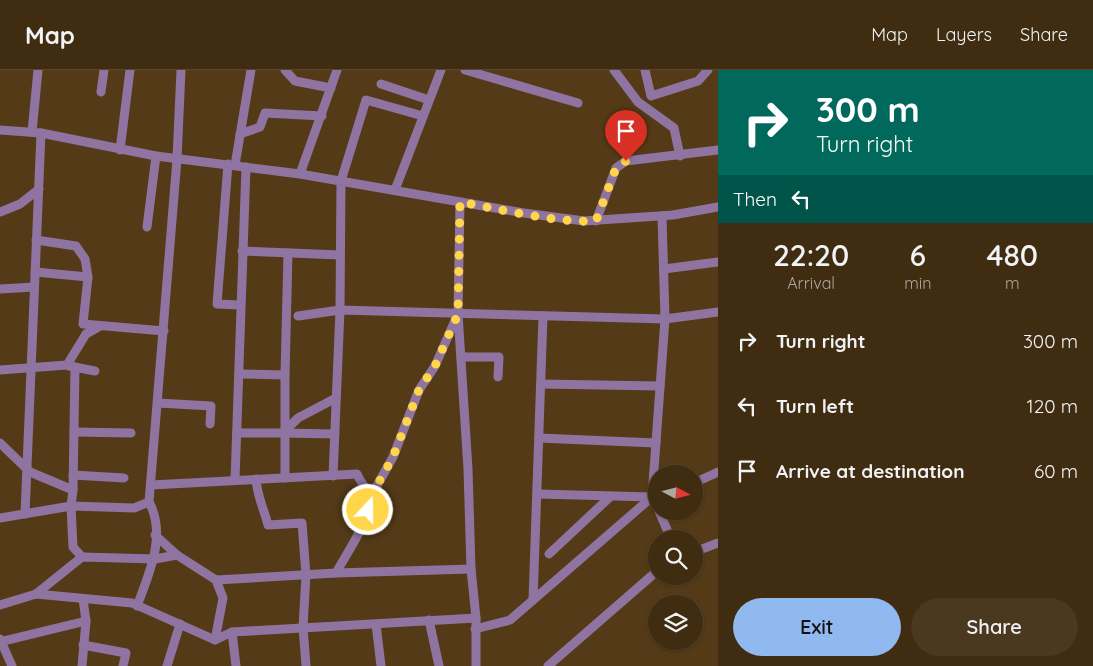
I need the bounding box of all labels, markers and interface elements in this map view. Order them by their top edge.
text: Map [25,20,75,50]
text: Map [871,23,908,46]
text: Layers [936,23,992,46]
text: Share [1020,23,1068,46]
text: 300 m [816,87,920,131]
icon: right [733,90,798,155]
pin [605,110,647,161]
icon: arrive [612,117,640,145]
text: Turn right [816,130,913,158]
icon: left [787,185,815,213]
text: Then [733,187,777,211]
text: 22:20 [773,236,849,274]
text: 6 [910,236,926,274]
text: 480 [986,236,1038,274]
text: Arrival [787,273,835,293]
text: min [904,273,931,293]
text: m [1005,273,1020,293]
icon: right [733,327,761,355]
text: Turn right [776,329,865,353]
text: 300 m [1023,329,1078,353]
icon: left [733,392,761,420]
text: Turn left [776,394,854,418]
text: 120 m [1027,394,1078,418]
icon: arrive [733,457,761,485]
text: Arrive at destination [776,459,965,483]
text: 60 m [1034,459,1078,483]
north arrow [648,465,702,520]
map controls [648,465,703,650]
position arrow [341,483,393,535]
button: search [648,530,703,585]
button: layers [648,595,703,650]
button: Exit [733,598,901,656]
button: Share [911,598,1078,656]

